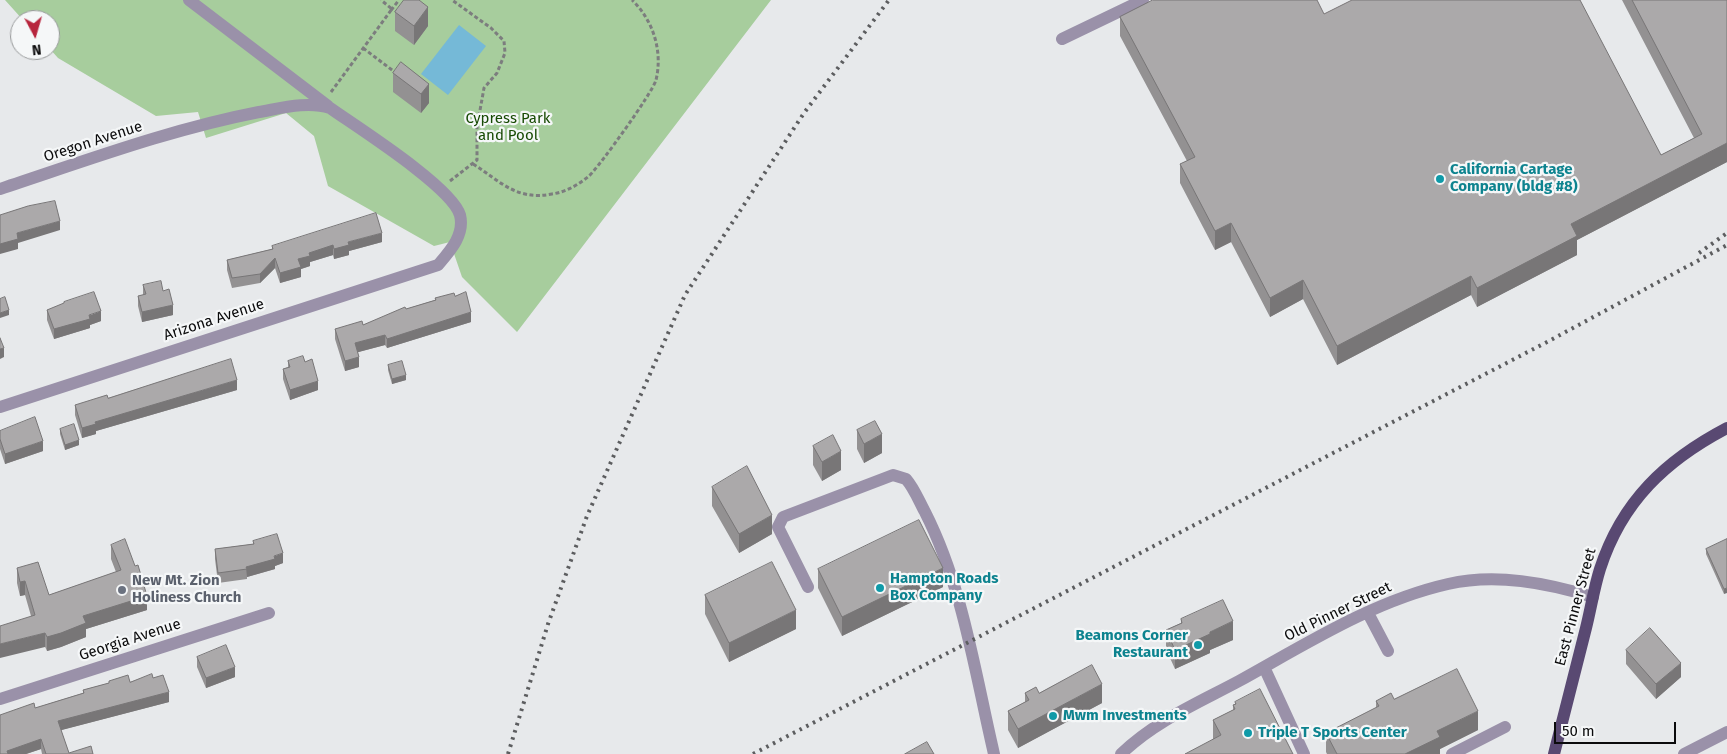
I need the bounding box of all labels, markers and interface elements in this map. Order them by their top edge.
north arrow [10,10,60,60]
text: N [31,40,42,58]
park label: Cypress Park and Pool [466,110,550,145]
street label: Oregon Avenue [41,118,145,166]
place label: California Cartage Company (bldg #8) [1450,161,1578,196]
marker: California Cartage Company (bldg #8) [1434,173,1446,185]
street label: Arizona Avenue [162,295,266,345]
street label: East Pinner Street [1552,546,1600,668]
place label: Hampton Roads Box Company [890,570,998,605]
place label: New Mt. Zion Holiness Church [132,572,241,607]
street label: Old Pinner Street [1282,578,1394,646]
marker: Hampton Roads Box Company [874,582,886,594]
marker: New Mt. Zion Holiness Church [116,584,128,596]
street label: Georgia Avenue [77,615,183,665]
place label: Beamons Corner Restaurant [1075,627,1188,662]
marker: Beamons Corner Restaurant [1192,639,1204,651]
place label: Mwm Investments [1063,707,1187,725]
marker: Mwm Investments [1047,710,1059,722]
scale bar [1557,712,1680,744]
text: 50 m [1562,722,1595,740]
place label: Triple T Sports Center [1258,724,1407,742]
marker: Triple T Sports Center [1242,727,1254,739]

